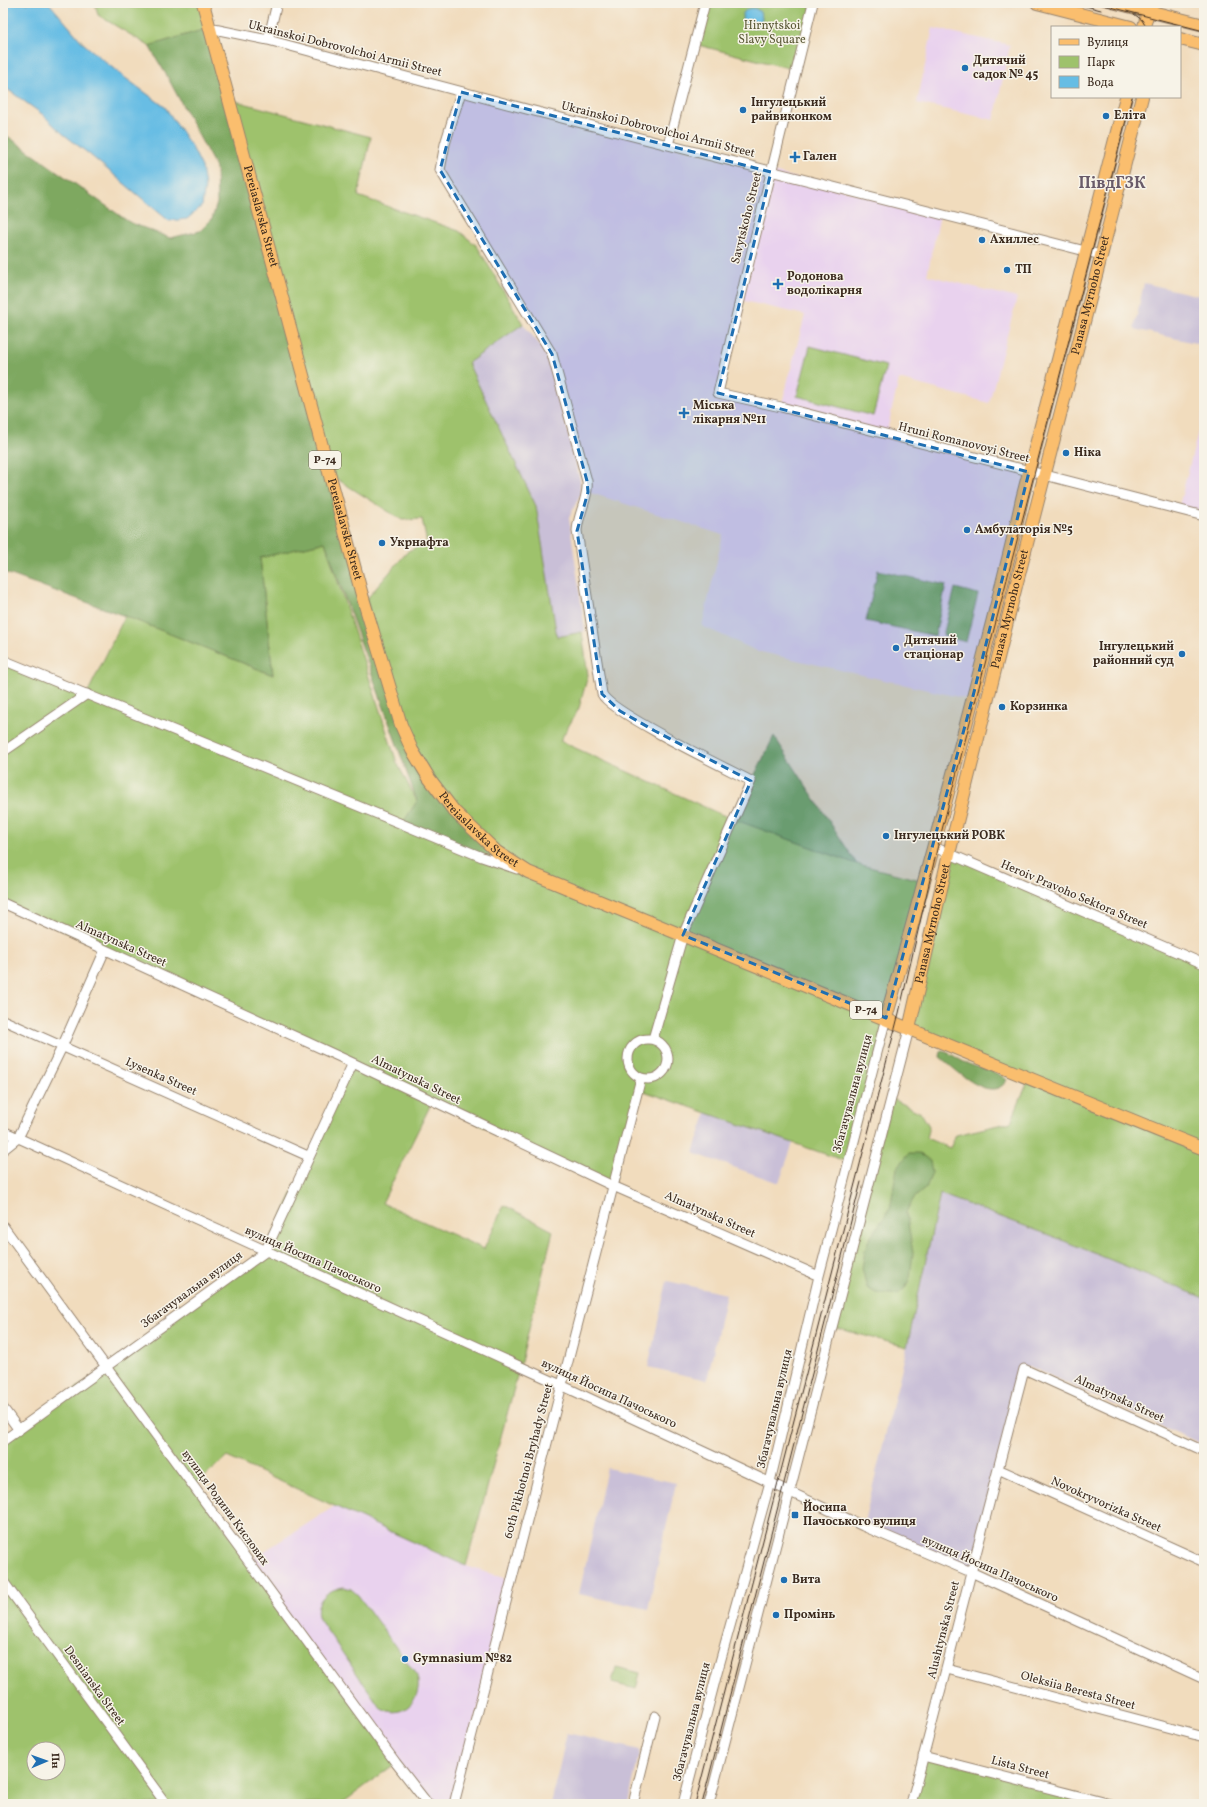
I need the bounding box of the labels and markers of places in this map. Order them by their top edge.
place label: Дитячий садок № 45 [973,53,1038,83]
marker: Дитячий садок № 45 [960,63,970,73]
place label: Інгулецький райвиконком [751,95,832,125]
marker: Інгулецький райвиконком [738,105,748,115]
place label: Еліта [1114,108,1146,124]
marker: Еліта [1101,111,1111,121]
place label: Гален [803,149,837,165]
marker: Гален [790,152,800,162]
place label: Ахиллес [990,232,1039,248]
marker: Ахиллес [977,235,987,245]
place label: ТП [1015,262,1032,278]
marker: ТП [1002,265,1012,275]
place label: Родонова водолікарня [787,269,862,299]
marker: Родонова водолікарня [772,278,784,290]
place label: Міська лікарня №11 [693,398,766,428]
marker: Міська лікарня №11 [678,407,690,419]
place label: Ніка [1074,445,1102,461]
marker: Ніка [1061,448,1071,458]
place label: Амбулаторія №5 [975,522,1073,538]
marker: Амбулаторія №5 [962,525,972,535]
place label: Укрнафта [390,535,449,551]
marker: Укрнафта [377,538,387,548]
place label: Дитячий стаціонар [904,633,964,663]
place label: Інгулецький районний суд [1093,639,1175,669]
marker: Дитячий стаціонар [891,643,901,653]
marker: Інгулецький районний суд [1177,649,1187,659]
place label: Корзинка [1010,699,1068,715]
marker: Корзинка [997,702,1007,712]
place label: Інгулецький РОВК [894,828,1005,844]
marker: Інгулецький РОВК [881,831,891,841]
place label: Йосипа Пачоського вулиця [803,1499,916,1530]
marker: Йосипа Пачоського вулиця [790,1510,800,1520]
place label: Вита [792,1572,821,1588]
marker: Вита [779,1575,789,1585]
place label: Промінь [784,1607,836,1623]
marker: Промінь [771,1610,781,1620]
place label: Gymnasium №82 [413,1651,512,1667]
marker: Gymnasium №82 [400,1654,410,1664]

